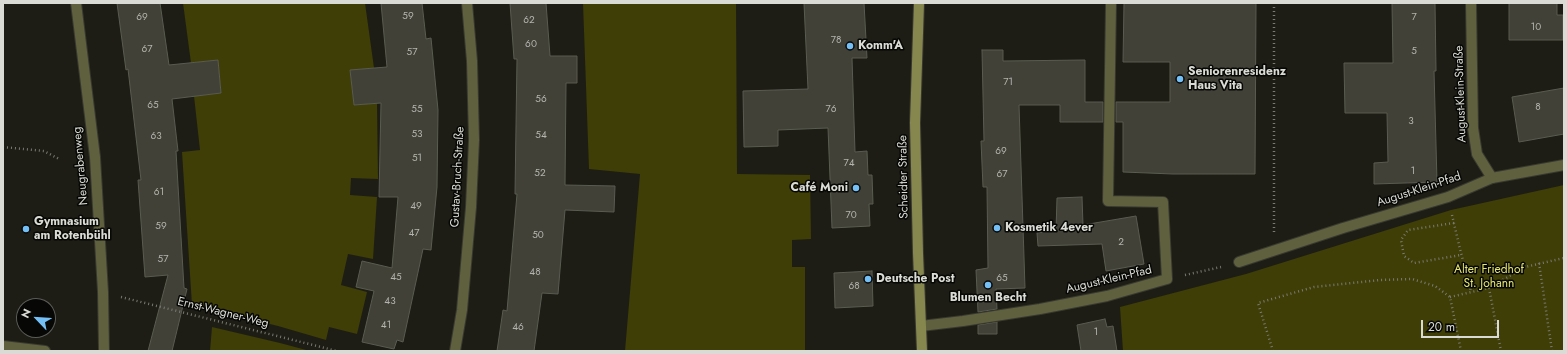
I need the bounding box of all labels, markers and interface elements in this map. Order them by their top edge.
house number: 59 [402,11,414,23]
house number: 69 [136,12,148,24]
house number: 7 [1411,12,1417,24]
house number: 62 [523,15,535,27]
house number: 10 [1531,22,1541,34]
house number: 78 [831,35,841,47]
house number: 60 [525,39,537,51]
place label: Komm'A [858,39,903,53]
marker: Komm'A [845,41,855,51]
house number: 67 [141,44,153,56]
street label: August-Klein-Straße [1452,45,1470,143]
house number: 5 [1411,46,1417,58]
house number: 57 [407,47,417,59]
place label: Seniorenresidenz Haus Vita [1188,65,1286,93]
marker: Seniorenresidenz Haus Vita [1175,74,1185,84]
house number: 71 [1003,77,1013,89]
house number: 56 [535,94,547,106]
house number: 65 [147,100,159,112]
house number: 8 [1535,102,1541,114]
house number: 55 [411,104,423,116]
house number: 76 [825,104,837,116]
house number: 3 [1408,116,1414,128]
street label: Neugrabenweg [70,126,92,206]
street label: Gustav-Bruch-Straße [448,126,468,228]
house number: 53 [411,129,423,141]
house number: 54 [535,130,547,142]
house number: 63 [150,131,162,143]
street label: Scheidter Straße [896,135,912,219]
house number: 69 [995,146,1007,158]
house number: 51 [412,153,422,165]
house number: 74 [843,158,855,170]
house number: 1 [1411,166,1415,178]
house number: 52 [534,168,546,180]
house number: 67 [996,169,1008,181]
street label: August-Klein-Pfad [1375,170,1463,210]
place label: Café Moni [791,181,848,195]
marker: Café Moni [851,183,861,193]
house number: 61 [154,187,164,199]
house number: 49 [410,201,422,213]
house number: 70 [845,210,857,222]
place label: Gymnasium am Rotenbühl [34,215,111,243]
house number: 59 [155,221,167,233]
place label: Kosmetik 4ever [1005,221,1093,235]
marker: Kosmetik 4ever [992,223,1002,233]
marker: Gymnasium am Rotenbühl [21,224,31,234]
house number: 47 [408,228,420,240]
house number: 50 [532,230,544,242]
house number: 2 [1118,237,1124,249]
house number: 57 [158,254,168,266]
street label: August-Klein-Pfad [1065,263,1153,297]
park label: Alter Friedhof St. Johann [1454,263,1524,291]
house number: 48 [529,267,541,279]
house number: 45 [390,272,402,284]
place label: Deutsche Post [876,272,955,286]
house number: 65 [996,273,1008,285]
marker: Deutsche Post [863,274,873,284]
marker: Blumen Becht [983,280,993,290]
house number: 68 [848,281,860,293]
place label: Blumen Becht [950,291,1026,305]
street label: Ernst-Wagner-Weg [176,295,270,331]
house number: 43 [384,296,396,308]
north arrow [16,298,56,338]
text: N [17,306,35,321]
scale bar [1423,312,1501,338]
text: 20 m [1428,318,1455,336]
house number: 41 [381,320,391,332]
house number: 46 [512,322,524,334]
house number: 1 [1094,327,1098,339]

